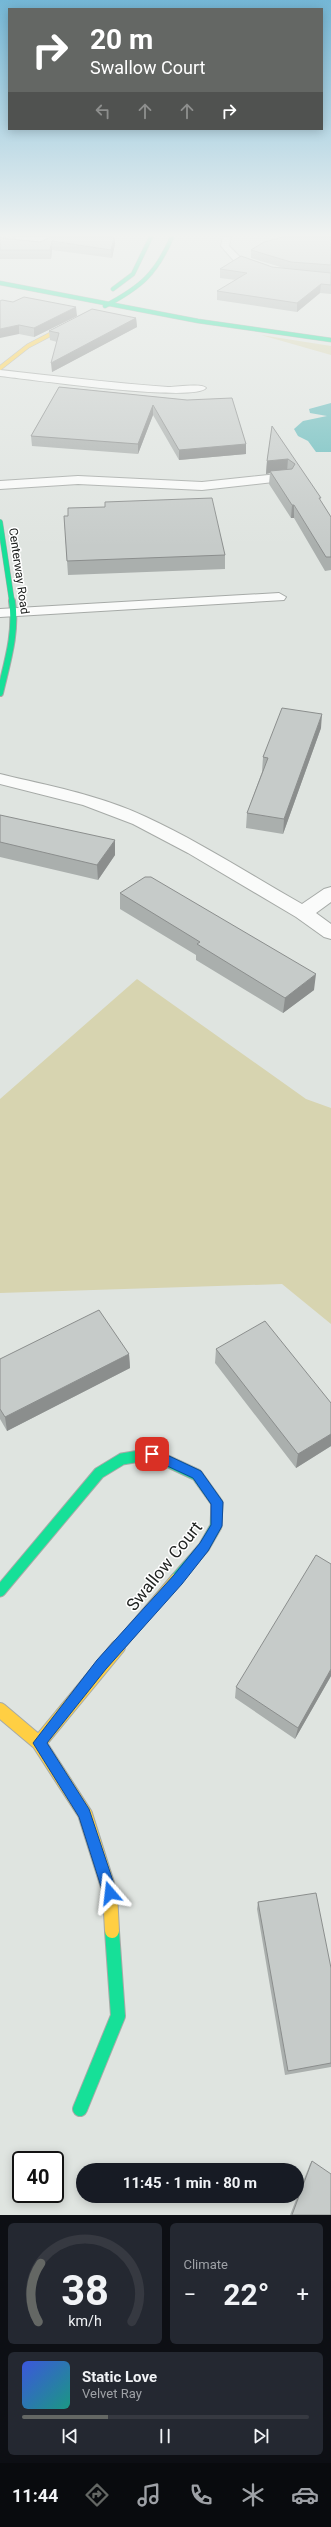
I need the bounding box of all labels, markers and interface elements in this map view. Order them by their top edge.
text: 20 m [90,23,153,56]
icon: right [24,24,76,76]
text: Swallow Court [90,57,205,78]
icon: left [92,100,114,122]
icon: ahead [134,100,156,122]
icon: ahead [176,100,198,122]
icon: right [218,100,240,122]
street label: Centerway Road [6,527,32,615]
pin [135,1437,169,1471]
icon: arrive [141,1443,163,1465]
street label: Swallow Court [122,1517,206,1615]
position arrow [89,1872,131,1914]
speed limit sign: 40 [12,2151,64,2203]
text: 11:45 · 1 min · 80 m [123,2174,257,2192]
text: Climate [184,2257,228,2272]
text: 38 [61,2265,109,2314]
text: 22° [223,2277,269,2312]
text: − [184,2282,196,2307]
text: + [297,2282,309,2307]
text: km/h [68,2312,102,2328]
text: Static Love [82,2368,157,2386]
text: Velvet Ray [82,2386,142,2401]
icon: previous [59,2425,81,2447]
icon: pause [154,2425,176,2447]
icon: next [250,2425,272,2447]
icon: directions [83,2481,111,2509]
icon: music [135,2481,163,2509]
icon: phone [187,2481,215,2509]
icon: climate [239,2481,267,2509]
icon: car [291,2481,319,2509]
text: 11:44 [12,2485,58,2506]

